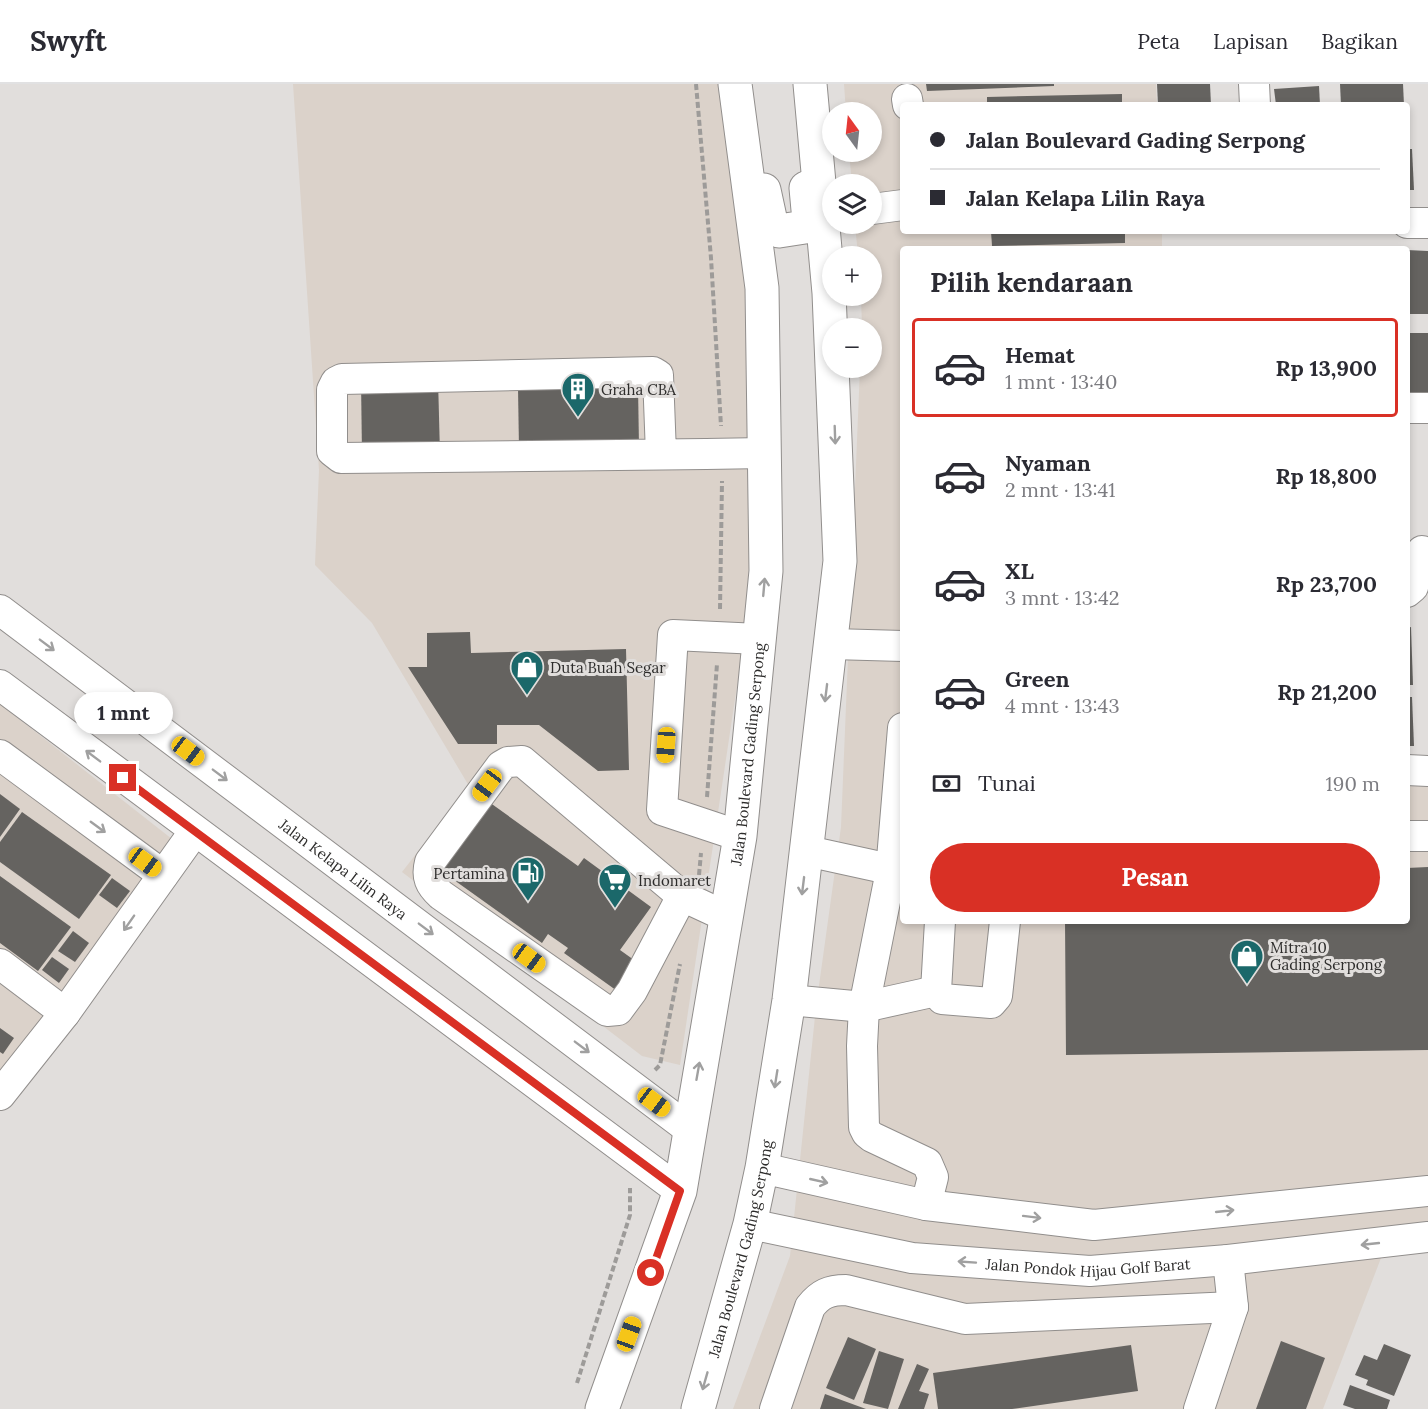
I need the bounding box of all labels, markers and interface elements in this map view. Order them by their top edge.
text: Swyft [30,23,106,59]
text: Peta [1137,28,1180,55]
text: Lapisan [1213,28,1288,55]
text: Bagikan [1321,28,1398,55]
north arrow [822,102,882,162]
map controls [822,102,882,378]
text: Jalan Boulevard Gading Serpong [966,126,1305,154]
button: layers [822,174,882,234]
text: Jalan Kelapa Lilin Raya [966,184,1205,212]
button: + [822,246,882,306]
text: Pilih kendaraan [930,265,1133,299]
button: − [822,318,882,378]
icon: car [933,341,987,395]
text: Hemat [1005,341,1075,369]
text: Rp 13,900 [1276,354,1377,382]
text: 1 mnt · 13:40 [1005,369,1117,394]
building icon: Graha CBA [560,371,596,418]
place label: Graha CBA [601,380,677,399]
one-way arrow [830,425,841,445]
icon: car [933,449,987,503]
text: Nyaman [1005,449,1091,477]
text: Rp 18,800 [1275,462,1377,490]
text: 2 mnt · 13:41 [1005,477,1116,502]
icon: car [933,557,987,611]
text: XL [1005,557,1034,585]
text: Rp 23,700 [1276,570,1377,598]
one-way arrow [759,578,770,597]
text: 3 mnt · 13:42 [1005,585,1120,610]
one-way arrow [38,639,54,652]
street label: Jalan Boulevard Gading Serpong [726,641,769,868]
shop icon: Duta Buah Segar [509,649,545,696]
place label: Duta Buah Segar [550,658,666,677]
icon: car [933,665,987,719]
text: Green [1005,665,1070,693]
text: Rp 21,200 [1277,678,1377,706]
one-way arrow [820,682,831,702]
callout: 1 mnt [74,691,172,733]
text: 4 mnt · 13:43 [1005,693,1120,718]
text: 1 mnt [97,700,150,725]
car [656,726,676,764]
car [168,733,208,769]
one-way arrow [86,749,102,762]
route end [109,764,136,791]
car [469,765,505,805]
icon: cash [930,767,963,800]
one-way arrow [211,769,227,781]
text: Tunai [978,769,1036,797]
text: 190 m [1326,771,1380,796]
street label: Jalan Kelapa Lilin Raya [275,814,412,923]
one-way arrow [89,821,105,833]
button: Pesan [930,843,1380,912]
car [125,844,165,880]
fuel station icon: Pertamina [510,855,546,902]
supermarket icon: Indomaret [597,862,633,909]
place label: Pertamina [433,864,505,883]
place label: Indomaret [638,871,711,890]
one-way arrow [797,876,808,896]
one-way arrow [123,914,135,930]
one-way arrow [418,923,434,936]
shop icon: Mitra 10 Gading Serpong [1229,938,1265,985]
place label: Mitra 10 Gading Serpong [1270,938,1383,974]
car [509,940,549,976]
one-way arrow [573,1041,589,1054]
one-way arrow [693,1062,704,1081]
one-way arrow [771,1069,782,1089]
car [634,1084,674,1120]
street label: Jalan Boulevard Gading Serpong [703,1138,776,1360]
one-way arrow [809,1175,828,1187]
one-way arrow [1215,1205,1235,1216]
one-way arrow [1021,1212,1041,1223]
one-way arrow [1360,1239,1380,1250]
street label: Jalan Pondok Hijau Golf Barat [984,1254,1191,1281]
one-way arrow [957,1256,977,1267]
route start [637,1259,664,1286]
car [614,1314,644,1354]
one-way arrow [699,1372,711,1391]

